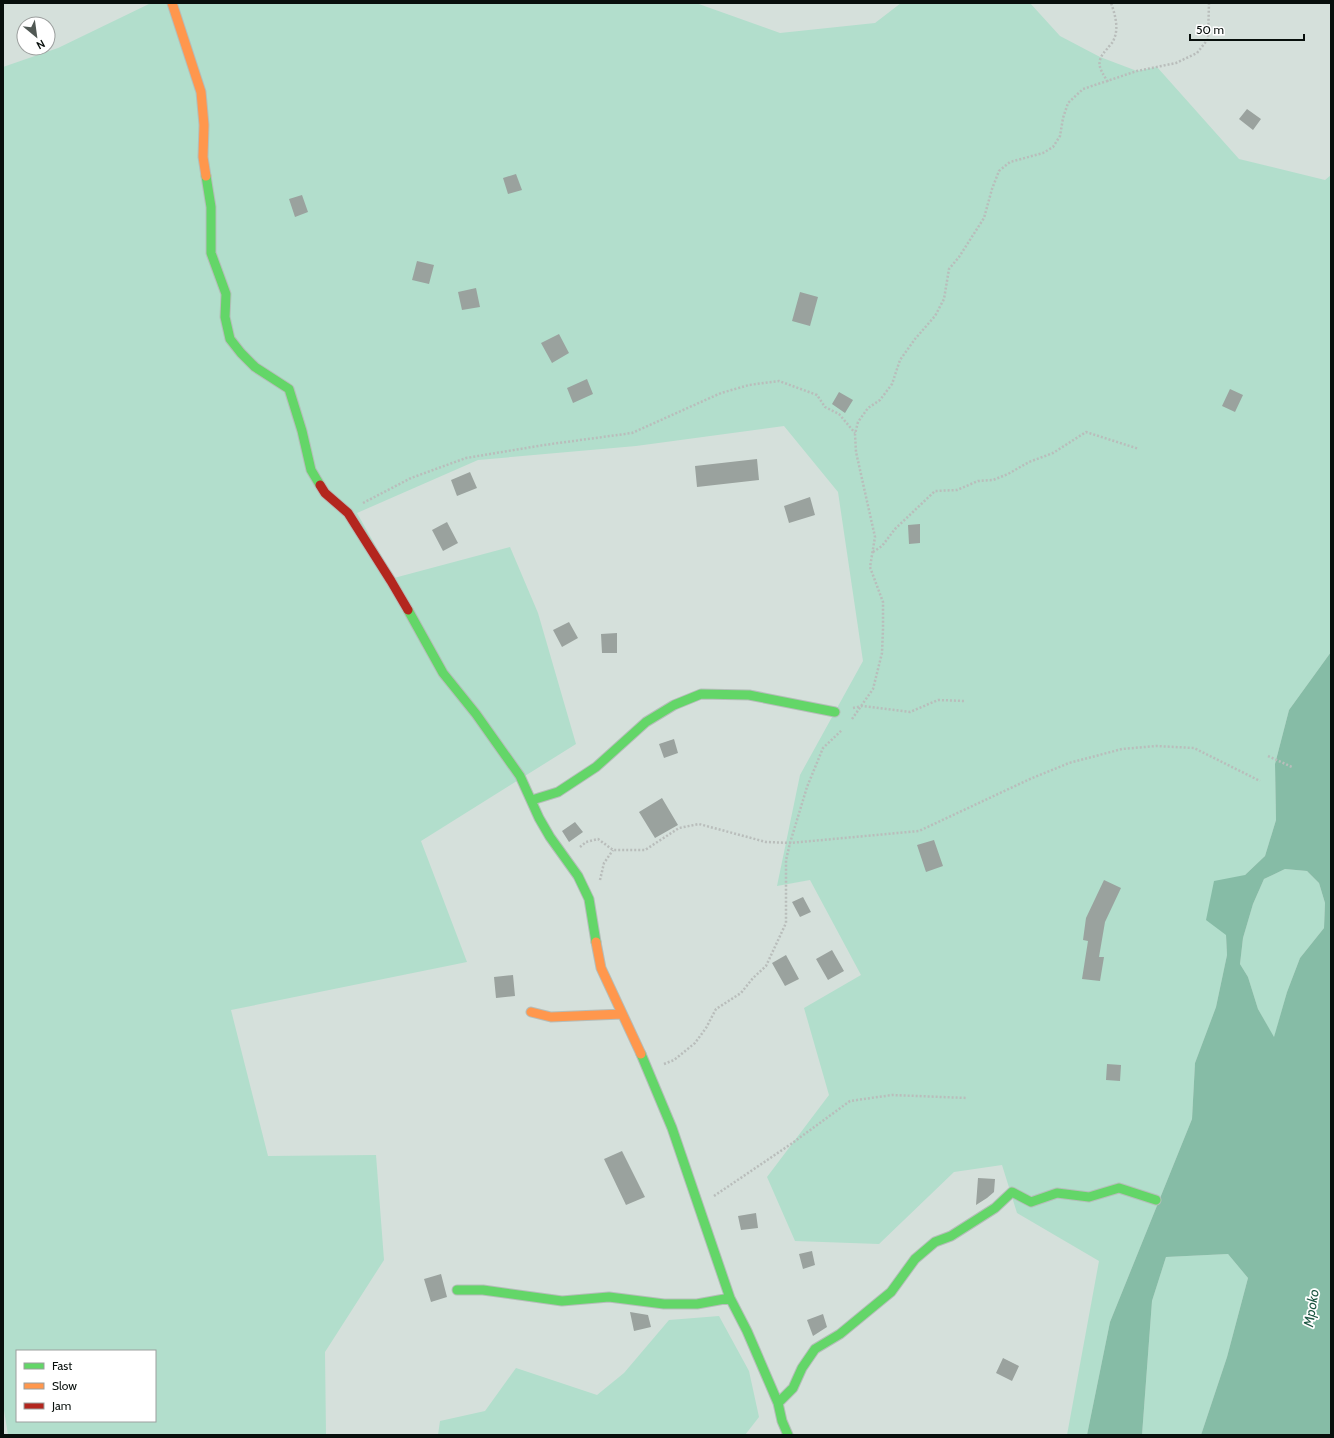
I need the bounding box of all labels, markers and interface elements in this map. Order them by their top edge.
north arrow [16,16,56,56]
scale bar [1190,16,1304,42]
text: 50 m [1196,22,1224,37]
text: N [34,37,48,53]
water label: Mpoko [1299,1288,1323,1329]
legend [16,1350,156,1422]
text: Fast [52,1358,72,1373]
text: Slow [52,1378,77,1393]
text: Jam [51,1398,71,1413]

